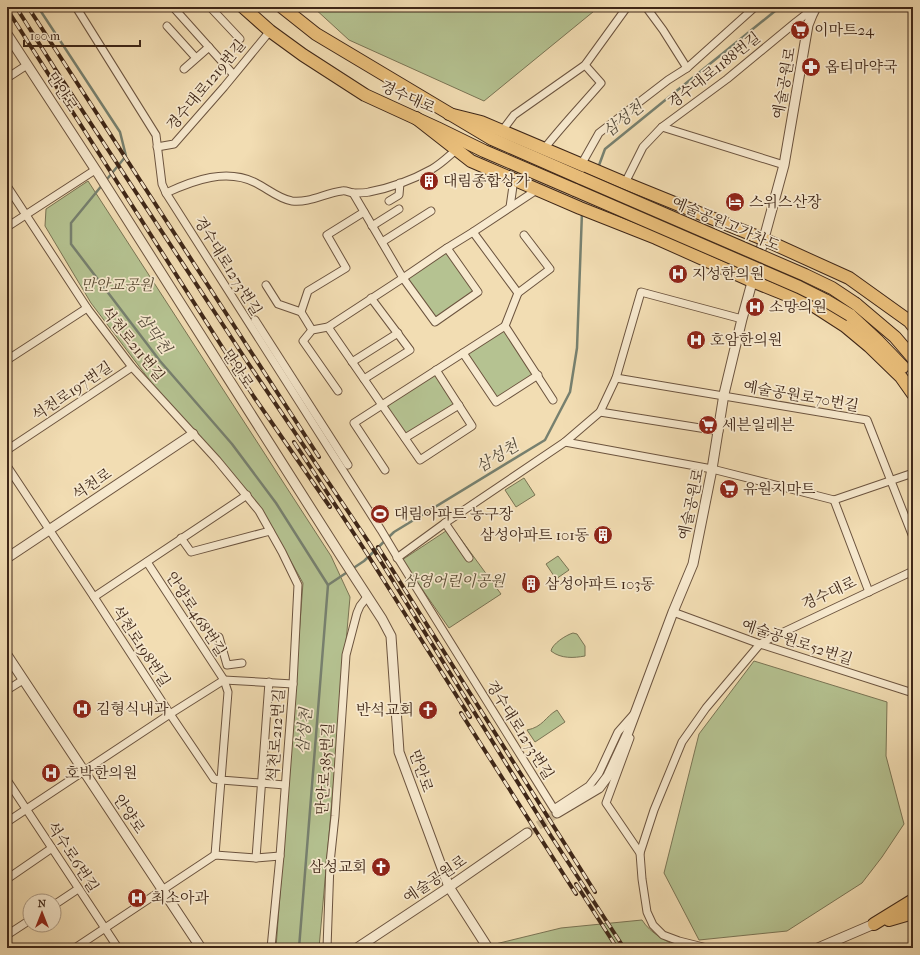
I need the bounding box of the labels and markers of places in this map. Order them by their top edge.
supermarket icon: 이마트24 [789,19,811,41]
place label: 이마트24 [814,21,875,39]
pharmacy icon: 옵티마약국 [800,56,822,78]
place label: 옵티마약국 [825,58,898,76]
building icon: 대림종합상가 [418,170,440,192]
place label: 대림종합상가 [443,172,530,190]
hotel icon: 스위스산장 [724,191,746,213]
place label: 스위스산장 [749,193,822,211]
hospital icon: 지성한의원 [667,263,689,285]
place label: 지성한의원 [692,265,764,283]
hospital icon: 소망의원 [744,296,766,318]
place label: 소망의원 [769,298,827,316]
hospital icon: 호암한의원 [685,329,707,351]
place label: 호암한의원 [710,331,782,349]
supermarket icon: 세븐일레븐 [697,414,719,436]
place label: 세븐일레븐 [722,416,795,434]
supermarket icon: 유원지마트 [718,478,740,500]
place label: 유원지마트 [743,480,816,498]
sports icon: 대림아파트 농구장 [369,503,391,525]
place label: 대림아파트 농구장 [394,505,514,523]
building icon: 삼성아파트 101동 [592,524,614,546]
place label: 삼성아파트 101동 [480,526,590,544]
building icon: 삼성아파트 103동 [520,573,542,595]
place label: 삼성아파트 103동 [545,575,655,593]
hospital icon: 김형식내과 [71,698,93,720]
church icon: 반석교회 [417,699,439,721]
place label: 김형식내과 [96,700,169,718]
place label: 반석교회 [356,701,414,719]
hospital icon: 호박한의원 [40,762,62,784]
place label: 호박한의원 [65,764,137,782]
church icon: 삼성교회 [370,856,392,878]
place label: 삼성교회 [309,858,367,876]
hospital icon: 최소아과 [126,887,148,909]
place label: 최소아과 [151,889,209,907]

